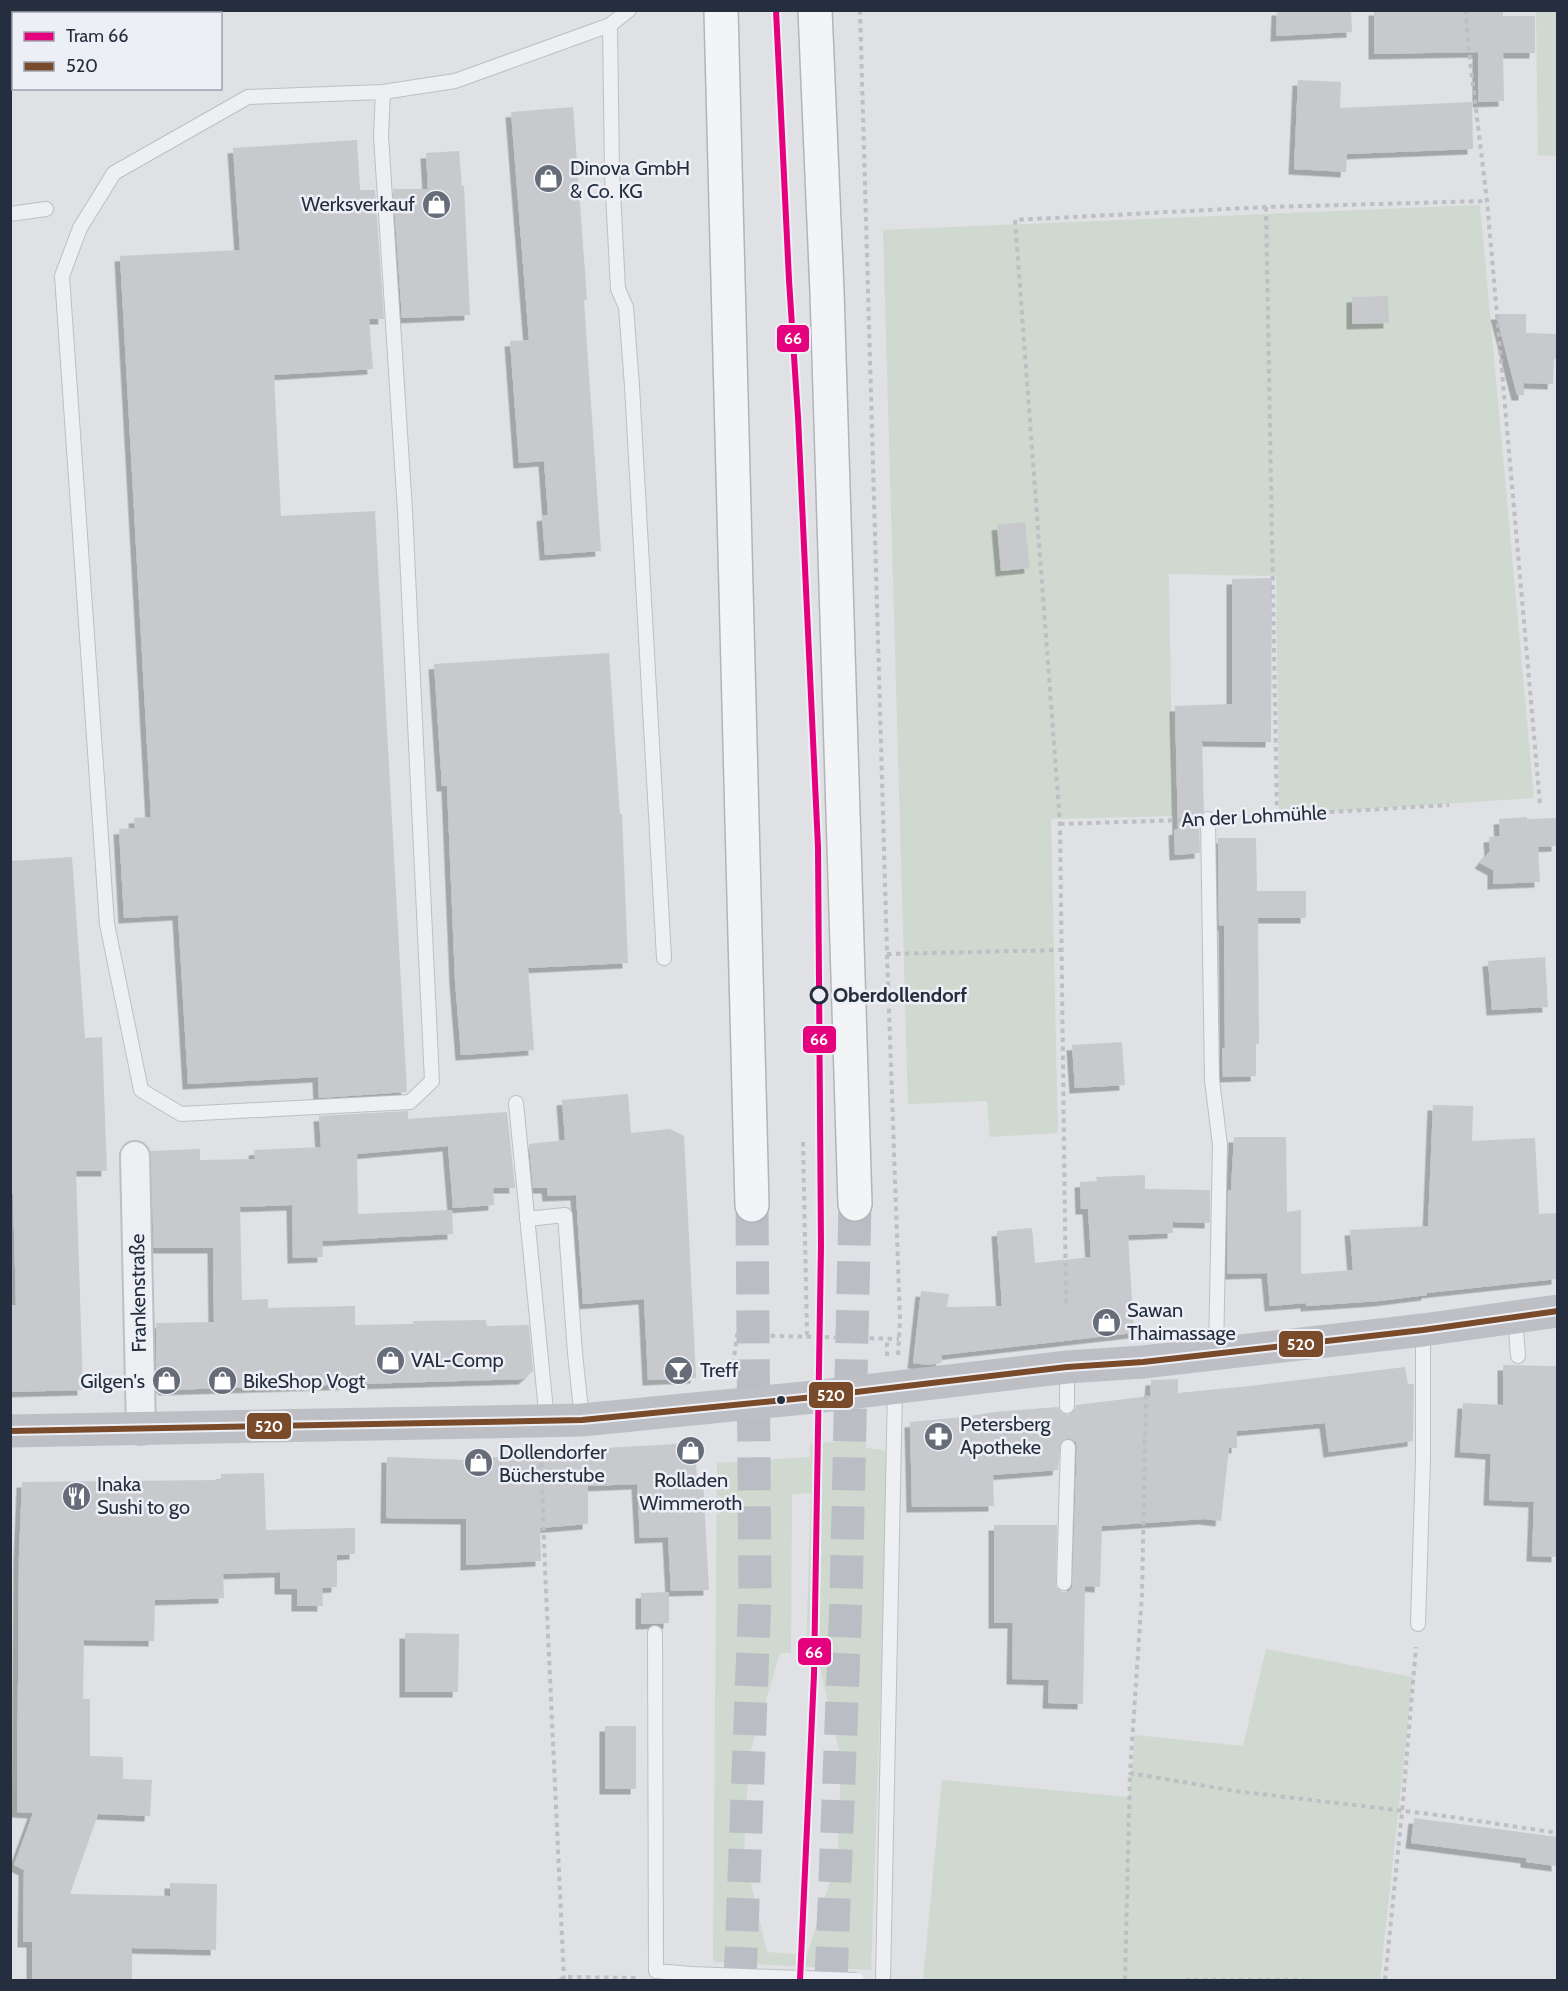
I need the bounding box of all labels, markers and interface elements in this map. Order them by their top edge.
legend [12,12,222,90]
text: Tram 66 [66,25,129,47]
text: 520 [66,55,98,77]
place label: Dinova GmbH & Co. KG [570,156,690,203]
shop icon: Dinova GmbH & Co. KG [533,163,565,195]
shop icon: Werksverkauf [420,188,452,220]
place label: Werksverkauf [301,192,415,216]
line badge: 66 [776,324,810,353]
text: 66 [784,329,802,348]
street label: An der Lohmühle [1181,800,1327,832]
place label: Oberdollendorf [833,983,967,1007]
marker: Oberdollendorf [810,986,828,1004]
line badge: 66 [802,1025,837,1054]
text: 66 [810,1030,828,1049]
street label: Frankenstraße [125,1233,151,1353]
place label: Sawan Thaimassage [1127,1298,1236,1345]
shop icon: Sawan Thaimassage [1090,1306,1122,1338]
line badge: 520 [1278,1330,1324,1358]
text: 520 [1287,1335,1315,1354]
shop icon: VAL-Comp [374,1344,406,1376]
place label: VAL-Comp [411,1348,504,1372]
bar icon: Treff [663,1354,695,1386]
place label: Treff [700,1358,739,1382]
shop icon: Gilgen's [150,1365,182,1397]
shop icon: BikeShop Vogt [206,1365,238,1397]
place label: Gilgen's [80,1369,145,1393]
place label: BikeShop Vogt [243,1369,366,1393]
line badge: 520 [808,1381,854,1409]
text: 520 [817,1386,845,1405]
unlabelled marker [775,1394,787,1406]
line badge: 520 [246,1412,292,1440]
place label: Petersberg Apotheke [960,1412,1051,1459]
text: 520 [255,1417,283,1436]
pharmacy icon: Petersberg Apotheke [923,1420,955,1452]
shop icon: Rolladen Wimmeroth [675,1434,707,1466]
place label: Dollendorfer Bücherstube [499,1440,607,1487]
shop icon: Dollendorfer Bücherstube [462,1447,494,1479]
place label: Rolladen Wimmeroth [640,1468,742,1515]
place label: Inaka Sushi to go [97,1472,190,1519]
restaurant icon: Inaka Sushi to go [60,1480,92,1512]
line badge: 66 [797,1637,832,1666]
text: 66 [805,1643,823,1662]

